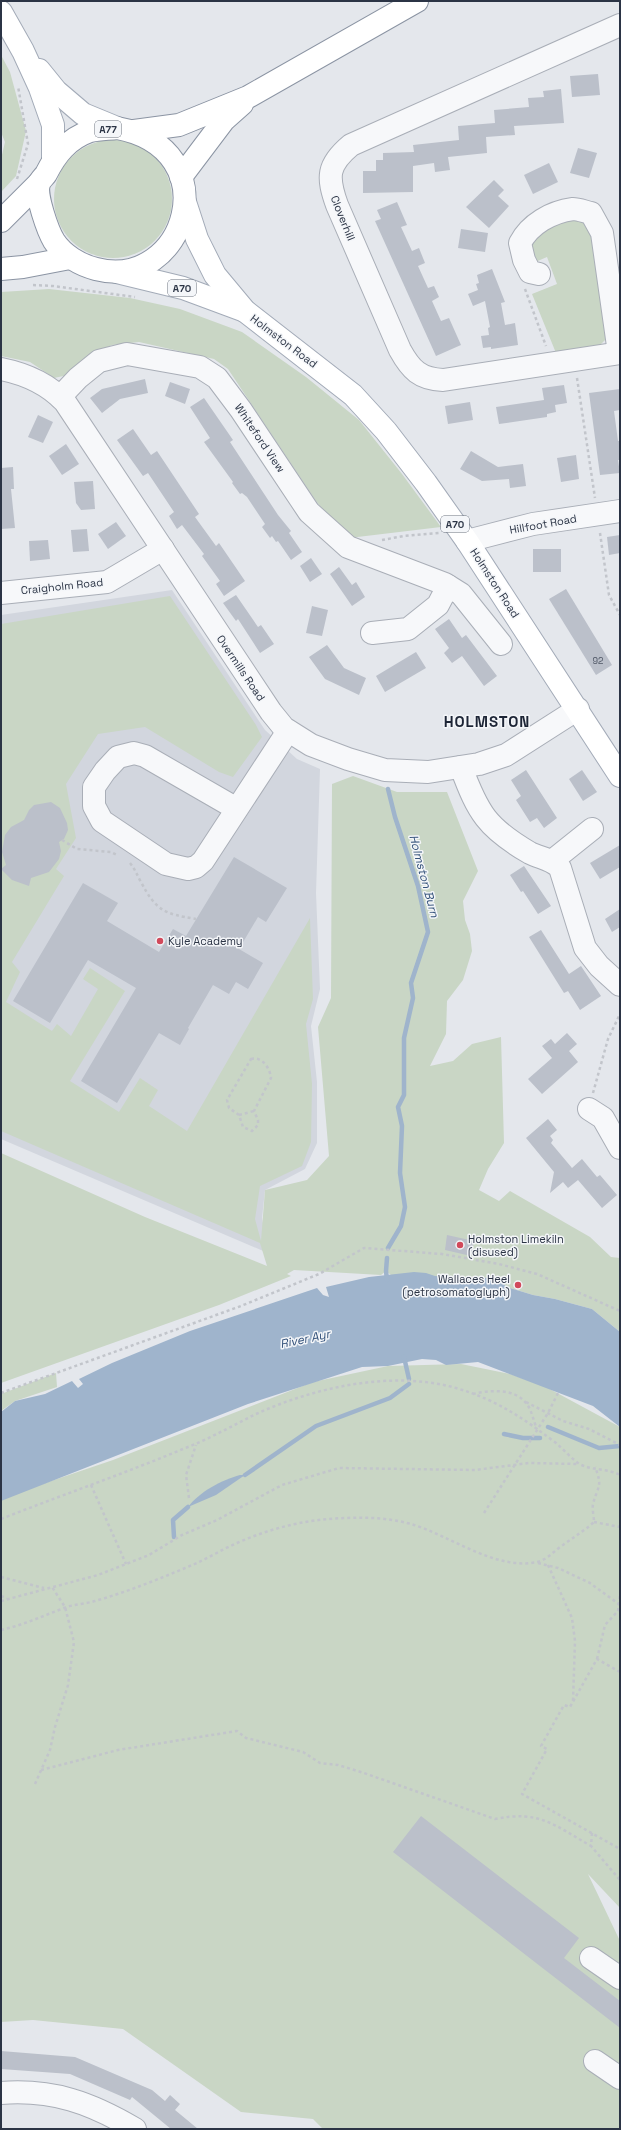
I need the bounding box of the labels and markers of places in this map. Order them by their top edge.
place label: Kyle Academy [168,934,243,948]
marker: Kyle Academy [155,936,165,946]
place label: Holmston Limekiln (disused) [468,1232,564,1259]
marker: Holmston Limekiln (disused) [455,1240,465,1250]
place label: Wallaces Heel (petrosomatoglyph) [403,1272,510,1299]
marker: Wallaces Heel (petrosomatoglyph) [513,1280,523,1290]

